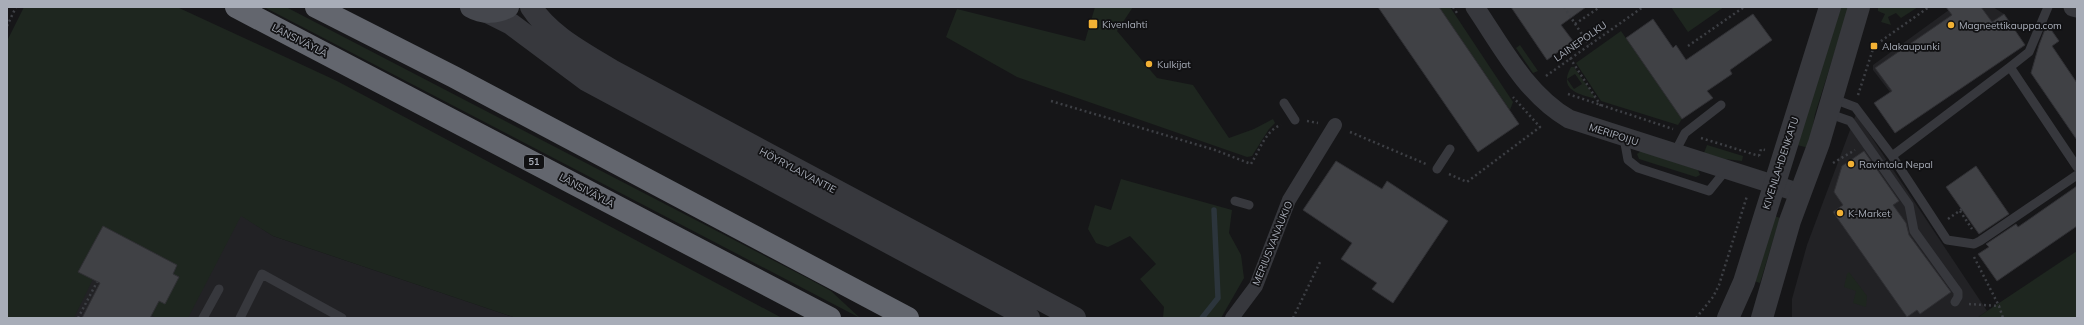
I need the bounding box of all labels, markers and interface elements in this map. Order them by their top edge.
marker: Kivenlahti [1087,18,1099,30]
place label: Kivenlahti [1102,18,1147,31]
street label: LAINEPOLKU [1551,18,1609,64]
place label: Magneettikauppa.com [1959,19,2062,32]
marker: Magneettikauppa.com [1946,20,1956,30]
street label: LÄNSIVÄYLÄ [270,21,330,60]
place label: Alakaupunki [1882,40,1940,53]
marker: Alakaupunki [1869,41,1879,51]
place label: Kulkijat [1157,58,1191,71]
marker: Kulkijat [1144,59,1154,69]
street label: KIVENLAHDENKATU [1759,115,1802,211]
street label: MERIPOIJU [1587,120,1640,149]
street label: HÖYRYLAIVANTIE [757,145,839,196]
road number: 51 [524,155,544,169]
place label: Ravintola Nepal [1859,158,1933,171]
marker: Ravintola Nepal [1846,159,1856,169]
street label: LÄNSIVÄYLÄ [557,170,617,211]
street label: MERIUSVANAUKIO [1250,199,1295,287]
place label: K-Market [1848,207,1891,220]
marker: K-Market [1835,208,1845,218]

